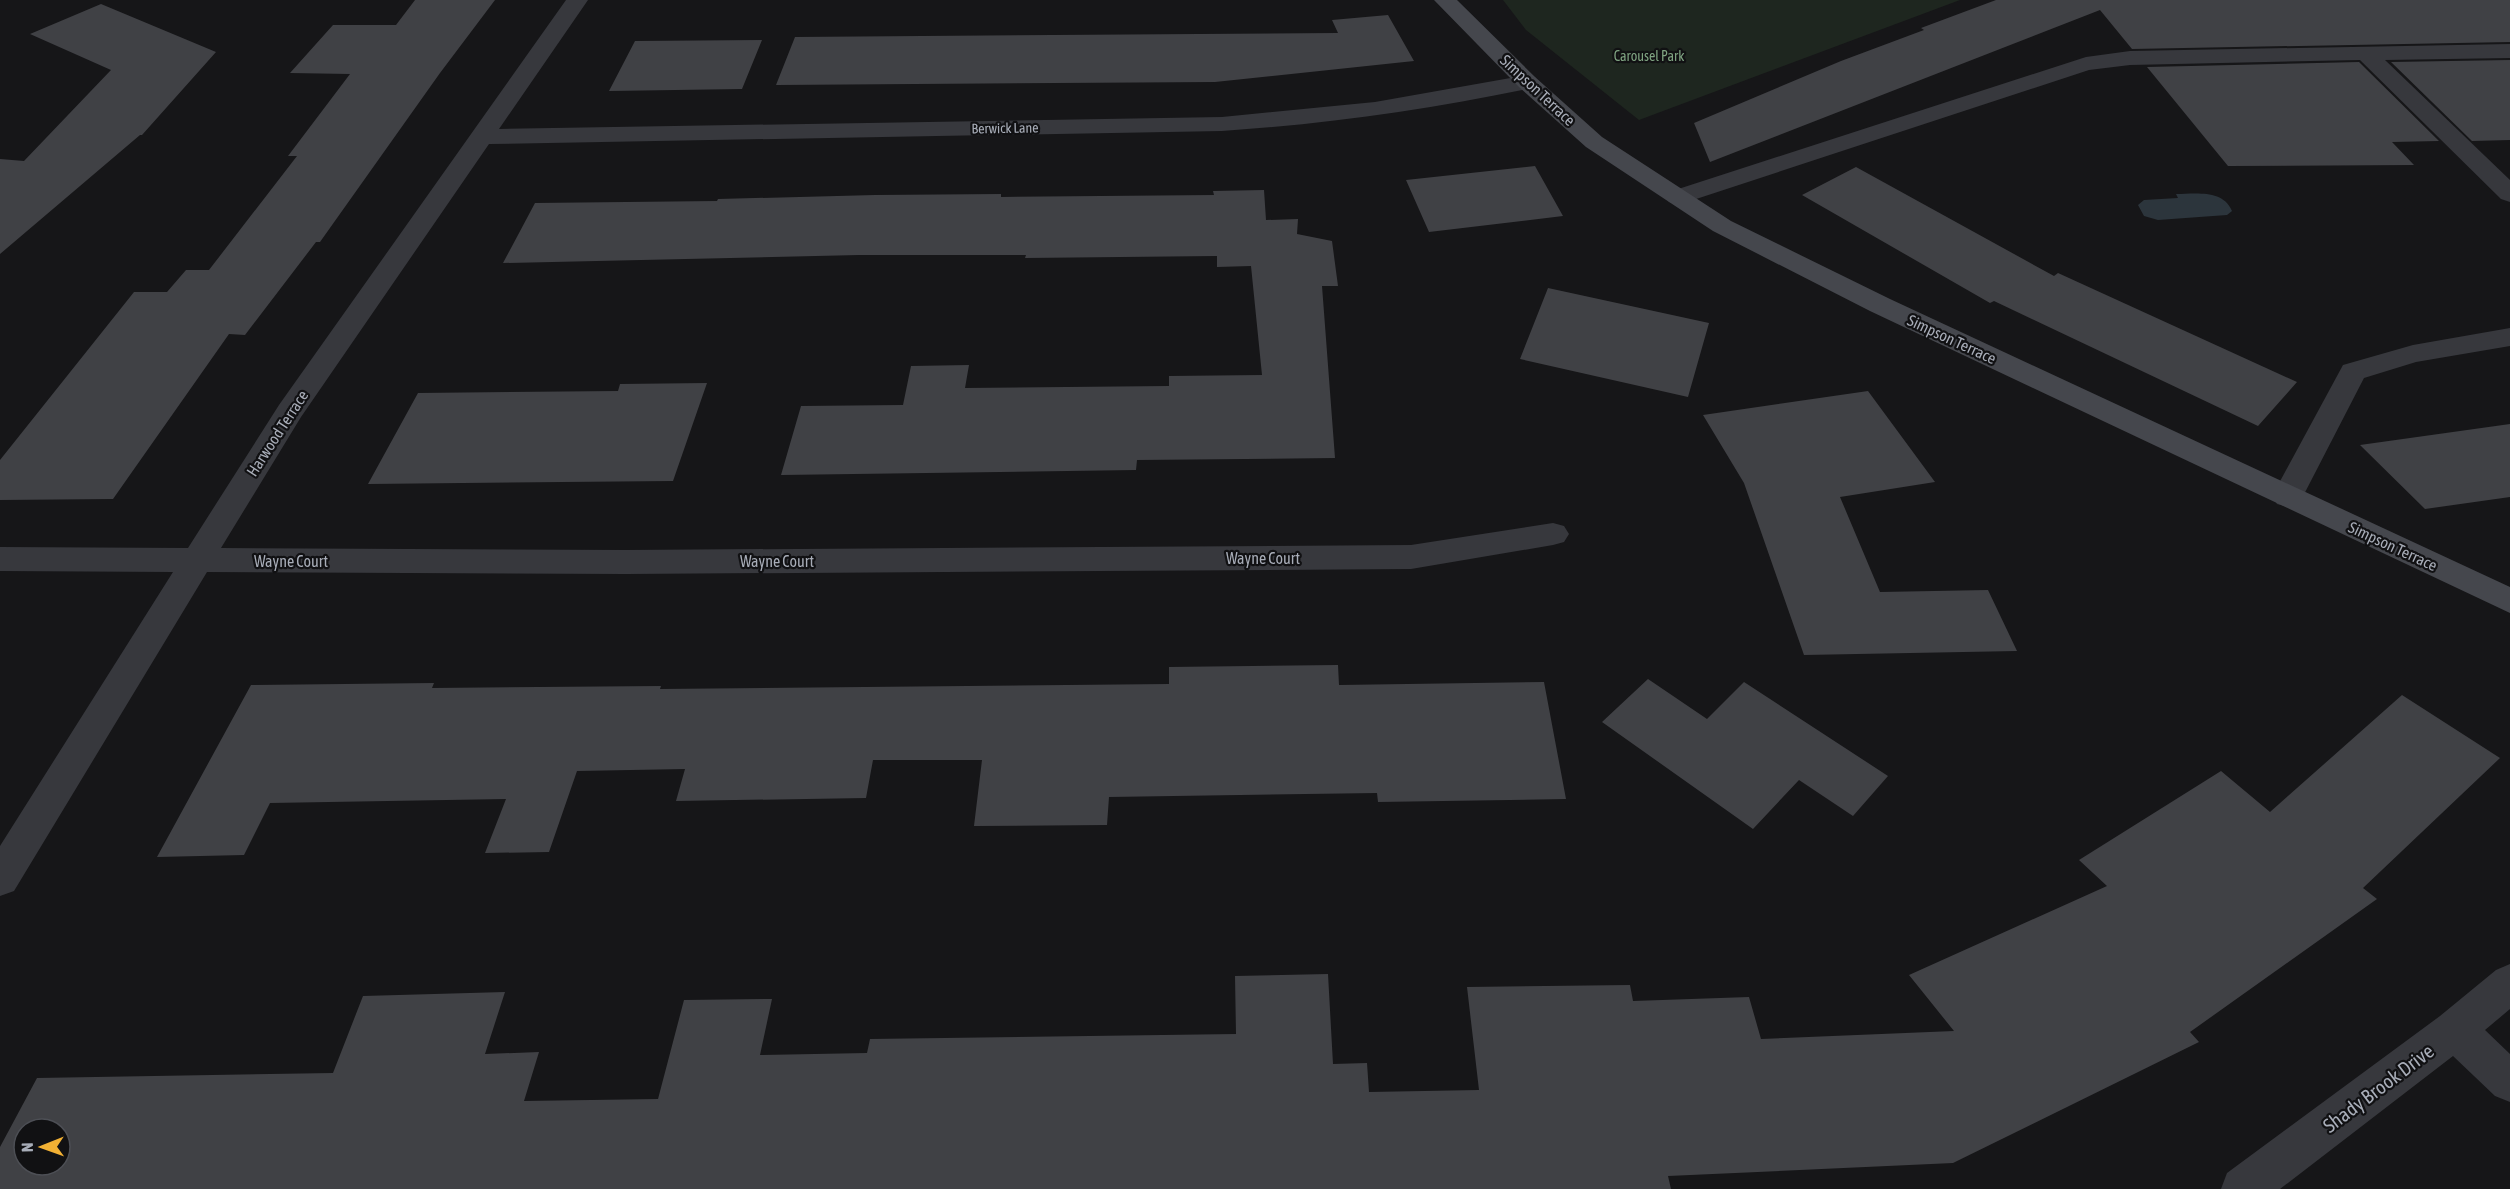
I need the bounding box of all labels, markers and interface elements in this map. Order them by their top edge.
park label: Carousel Park [1614,48,1684,64]
street label: Simpson Terrace [1496,51,1579,130]
street label: Berwick Lane [971,119,1039,137]
street label: Simpson Terrace [1904,311,1999,368]
street label: Harwood Terrace [243,387,311,479]
street label: Simpson Terrace [2345,518,2440,575]
street label: Wayne Court [1226,549,1300,568]
street label: Wayne Court [254,552,328,571]
street label: Wayne Court [740,552,814,571]
street label: Shady Brook Drive [2318,1039,2438,1137]
north arrow [12,1117,72,1177]
text: N [18,1142,36,1152]

